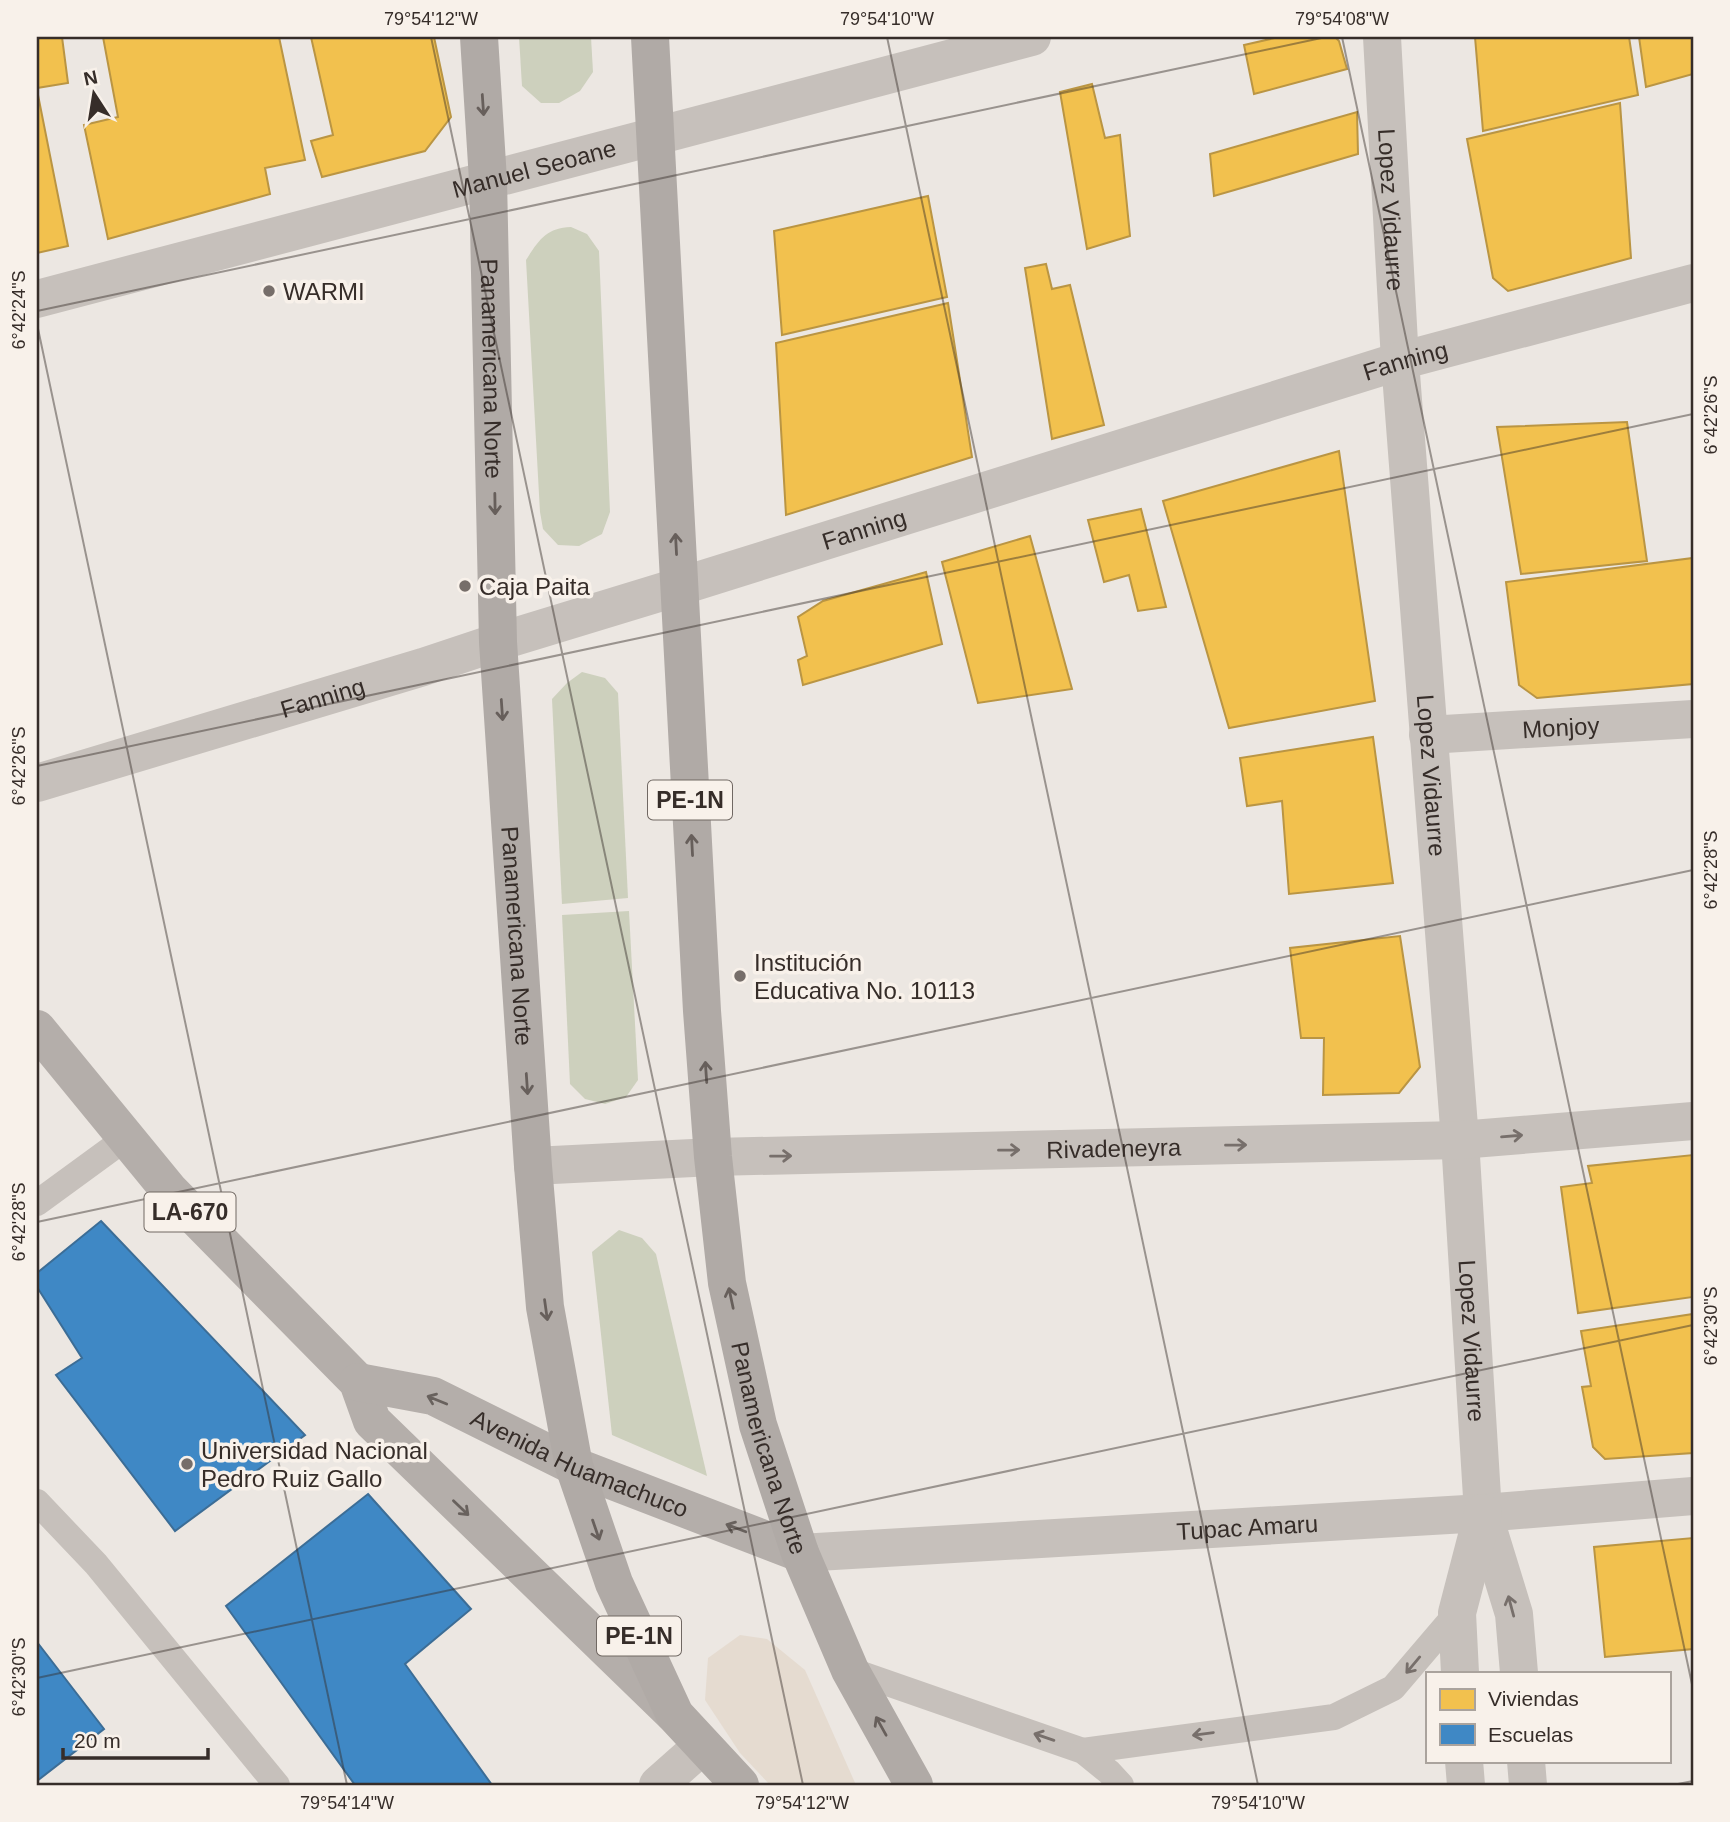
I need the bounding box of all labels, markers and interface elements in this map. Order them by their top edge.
text: 79°54'12"W [384,9,478,29]
text: 79°54'10"W [840,9,934,29]
text: 79°54'08"W [1295,9,1389,29]
north arrow [60,60,130,130]
text: N [82,66,99,90]
one-way arrow [477,93,490,116]
street label: Lopez Vidaurre [1374,128,1410,292]
street label: Manuel Seoane [449,134,619,203]
street label: Panamericana Norte [476,258,508,479]
text: 6°42'24"S [9,270,29,350]
place label: WARMI [283,278,365,305]
marker: WARMI [261,283,277,299]
street label: Fanning [1360,335,1450,385]
text: 6°42'26"S [1701,375,1721,455]
one-way arrow [488,492,502,515]
street label: Fanning [818,503,909,555]
one-way arrow [669,533,682,556]
place label: Caja Paita [479,573,590,600]
marker: Caja Paita [457,578,473,594]
street label: Fanning [277,672,368,723]
street label: Lopez Vidaurre [1412,693,1452,857]
one-way arrow [496,698,509,721]
street label: Monjoy [1521,711,1600,743]
text: 6°42'26"S [9,726,29,806]
road number: PE-1N [648,780,732,820]
street label: Panamericana Norte [497,825,538,1047]
text: 6°42'28"S [1701,830,1721,910]
one-way arrow [686,834,699,857]
place label: Institución Educativa No. 10113 [754,949,975,1004]
marker: Institución Educativa No. 10113 [732,968,748,984]
one-way arrow [699,1061,712,1084]
one-way arrow [521,1072,534,1094]
one-way arrow [1501,1129,1523,1142]
street label: Rivadeneyra [1046,1133,1182,1163]
one-way arrow [1224,1139,1247,1152]
one-way arrow [997,1144,1020,1157]
one-way arrow [769,1149,792,1162]
text: 6°42'28"S [9,1182,29,1262]
road number: LA-670 [144,1192,235,1232]
street label: Lopez Vidaurre [1454,1259,1491,1423]
text: 6°42'30"S [1701,1286,1721,1366]
one-way arrow [723,1287,737,1310]
one-way arrow [540,1298,553,1321]
street label: Panamericana Norte [727,1339,813,1558]
one-way arrow [427,1392,449,1405]
street label: Avenida Huamachuco [467,1404,692,1522]
place label: Universidad Nacional Pedro Ruiz Gallo [201,1437,428,1492]
marker: Universidad Nacional Pedro Ruiz Gallo [179,1456,195,1472]
one-way arrow [453,1499,470,1516]
street label: Tupac Amaru [1176,1509,1319,1544]
one-way arrow [591,1519,603,1541]
one-way arrow [725,1521,747,1534]
one-way arrow [1504,1595,1517,1617]
road number: PE-1N [597,1616,681,1656]
text: 6°42'30"S [9,1637,29,1717]
one-way arrow [1405,1656,1421,1674]
legend [1426,1672,1670,1762]
text: Viviendas [1488,1687,1579,1710]
one-way arrow [874,1716,888,1736]
scale bar [63,1717,208,1761]
text: Escuelas [1488,1723,1573,1746]
one-way arrow [1192,1728,1215,1741]
text: 20 m [74,1729,121,1752]
one-way arrow [1034,1730,1056,1742]
text: 79°54'14"W [300,1793,394,1813]
text: 79°54'12"W [755,1793,849,1813]
text: 79°54'10"W [1211,1793,1305,1813]

